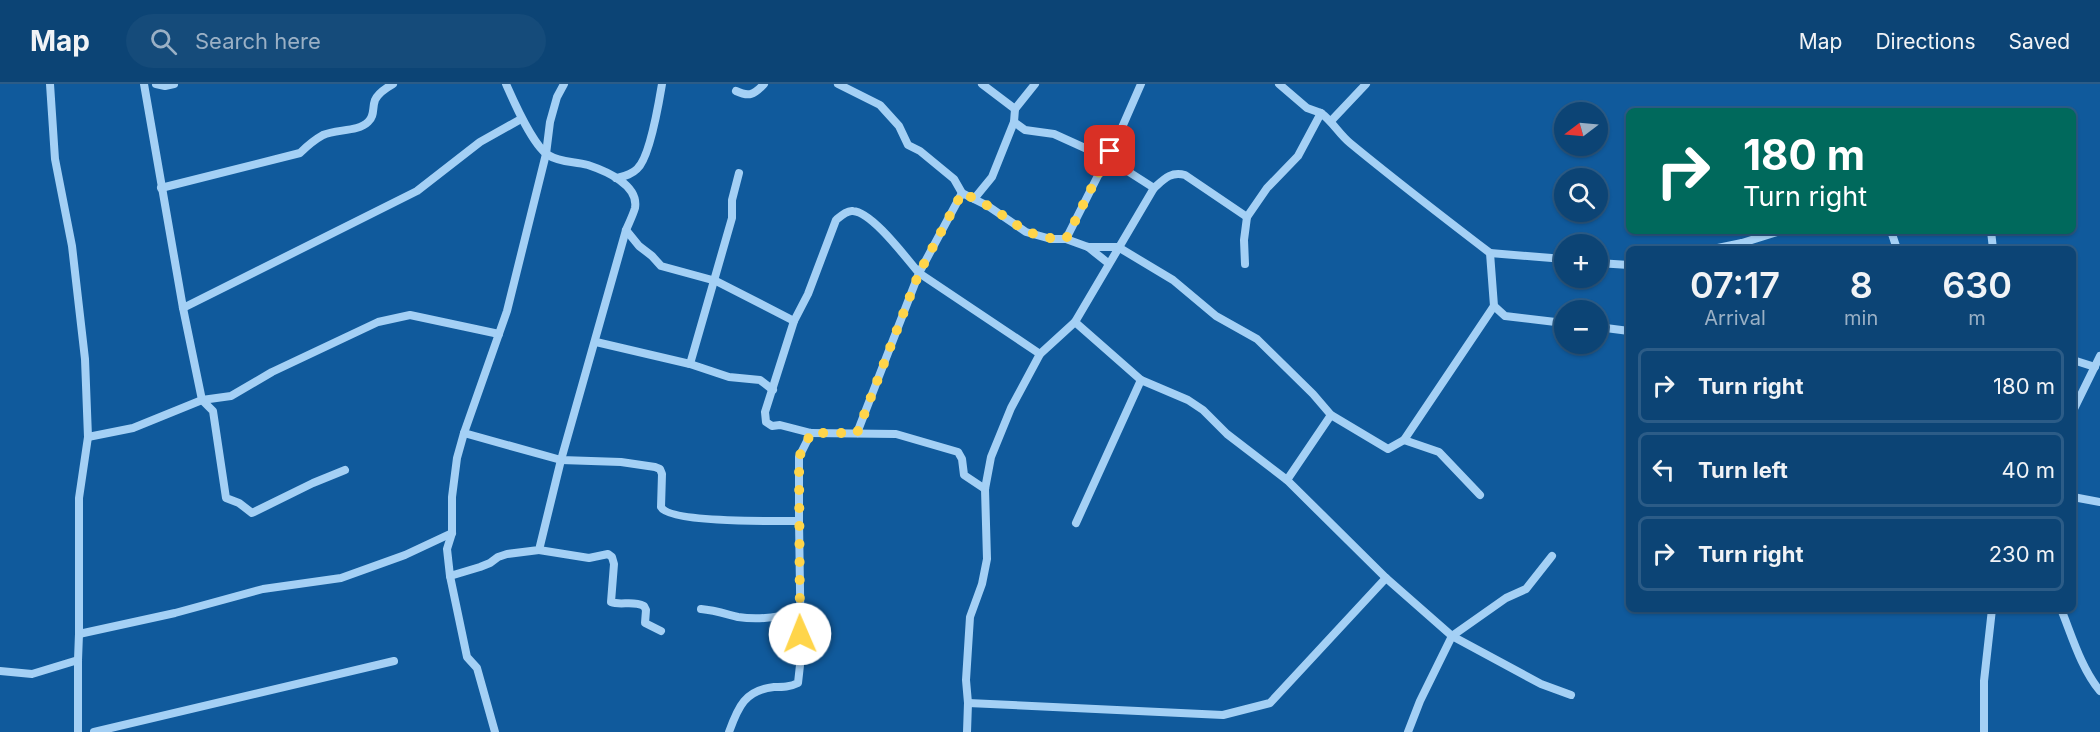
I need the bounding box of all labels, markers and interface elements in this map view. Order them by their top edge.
search box [126,14,546,68]
text: Map [30,24,90,58]
icon: search [147,25,180,58]
text: Search here [195,28,321,54]
text: Map [1799,29,1842,54]
text: Directions [1875,29,1976,54]
text: Saved [2009,29,2070,54]
north arrow [1554,102,1608,156]
map controls [1554,102,1608,354]
pin [1084,125,1135,176]
text: 180 m [1743,129,1865,180]
icon: right [1644,132,1722,210]
icon: arrive [1093,134,1126,167]
button: search [1554,168,1608,222]
text: Turn right [1743,180,1867,213]
button: + [1554,234,1608,288]
text: 07:17 [1690,263,1780,307]
text: 8 [1850,263,1873,307]
text: 630 [1942,263,2012,307]
button: − [1554,300,1608,354]
text: Arrival [1704,306,1766,330]
text: min [1844,306,1878,330]
text: m [1968,306,1986,330]
icon: right [1647,369,1680,402]
text: Turn right [1698,373,1804,399]
text: 180 m [1993,373,2055,399]
icon: left [1647,453,1680,486]
text: Turn left [1698,457,1788,483]
text: 40 m [2001,457,2055,483]
icon: right [1647,537,1680,570]
text: Turn right [1698,541,1804,567]
text: 230 m [1989,541,2055,567]
position arrow [768,602,832,666]

